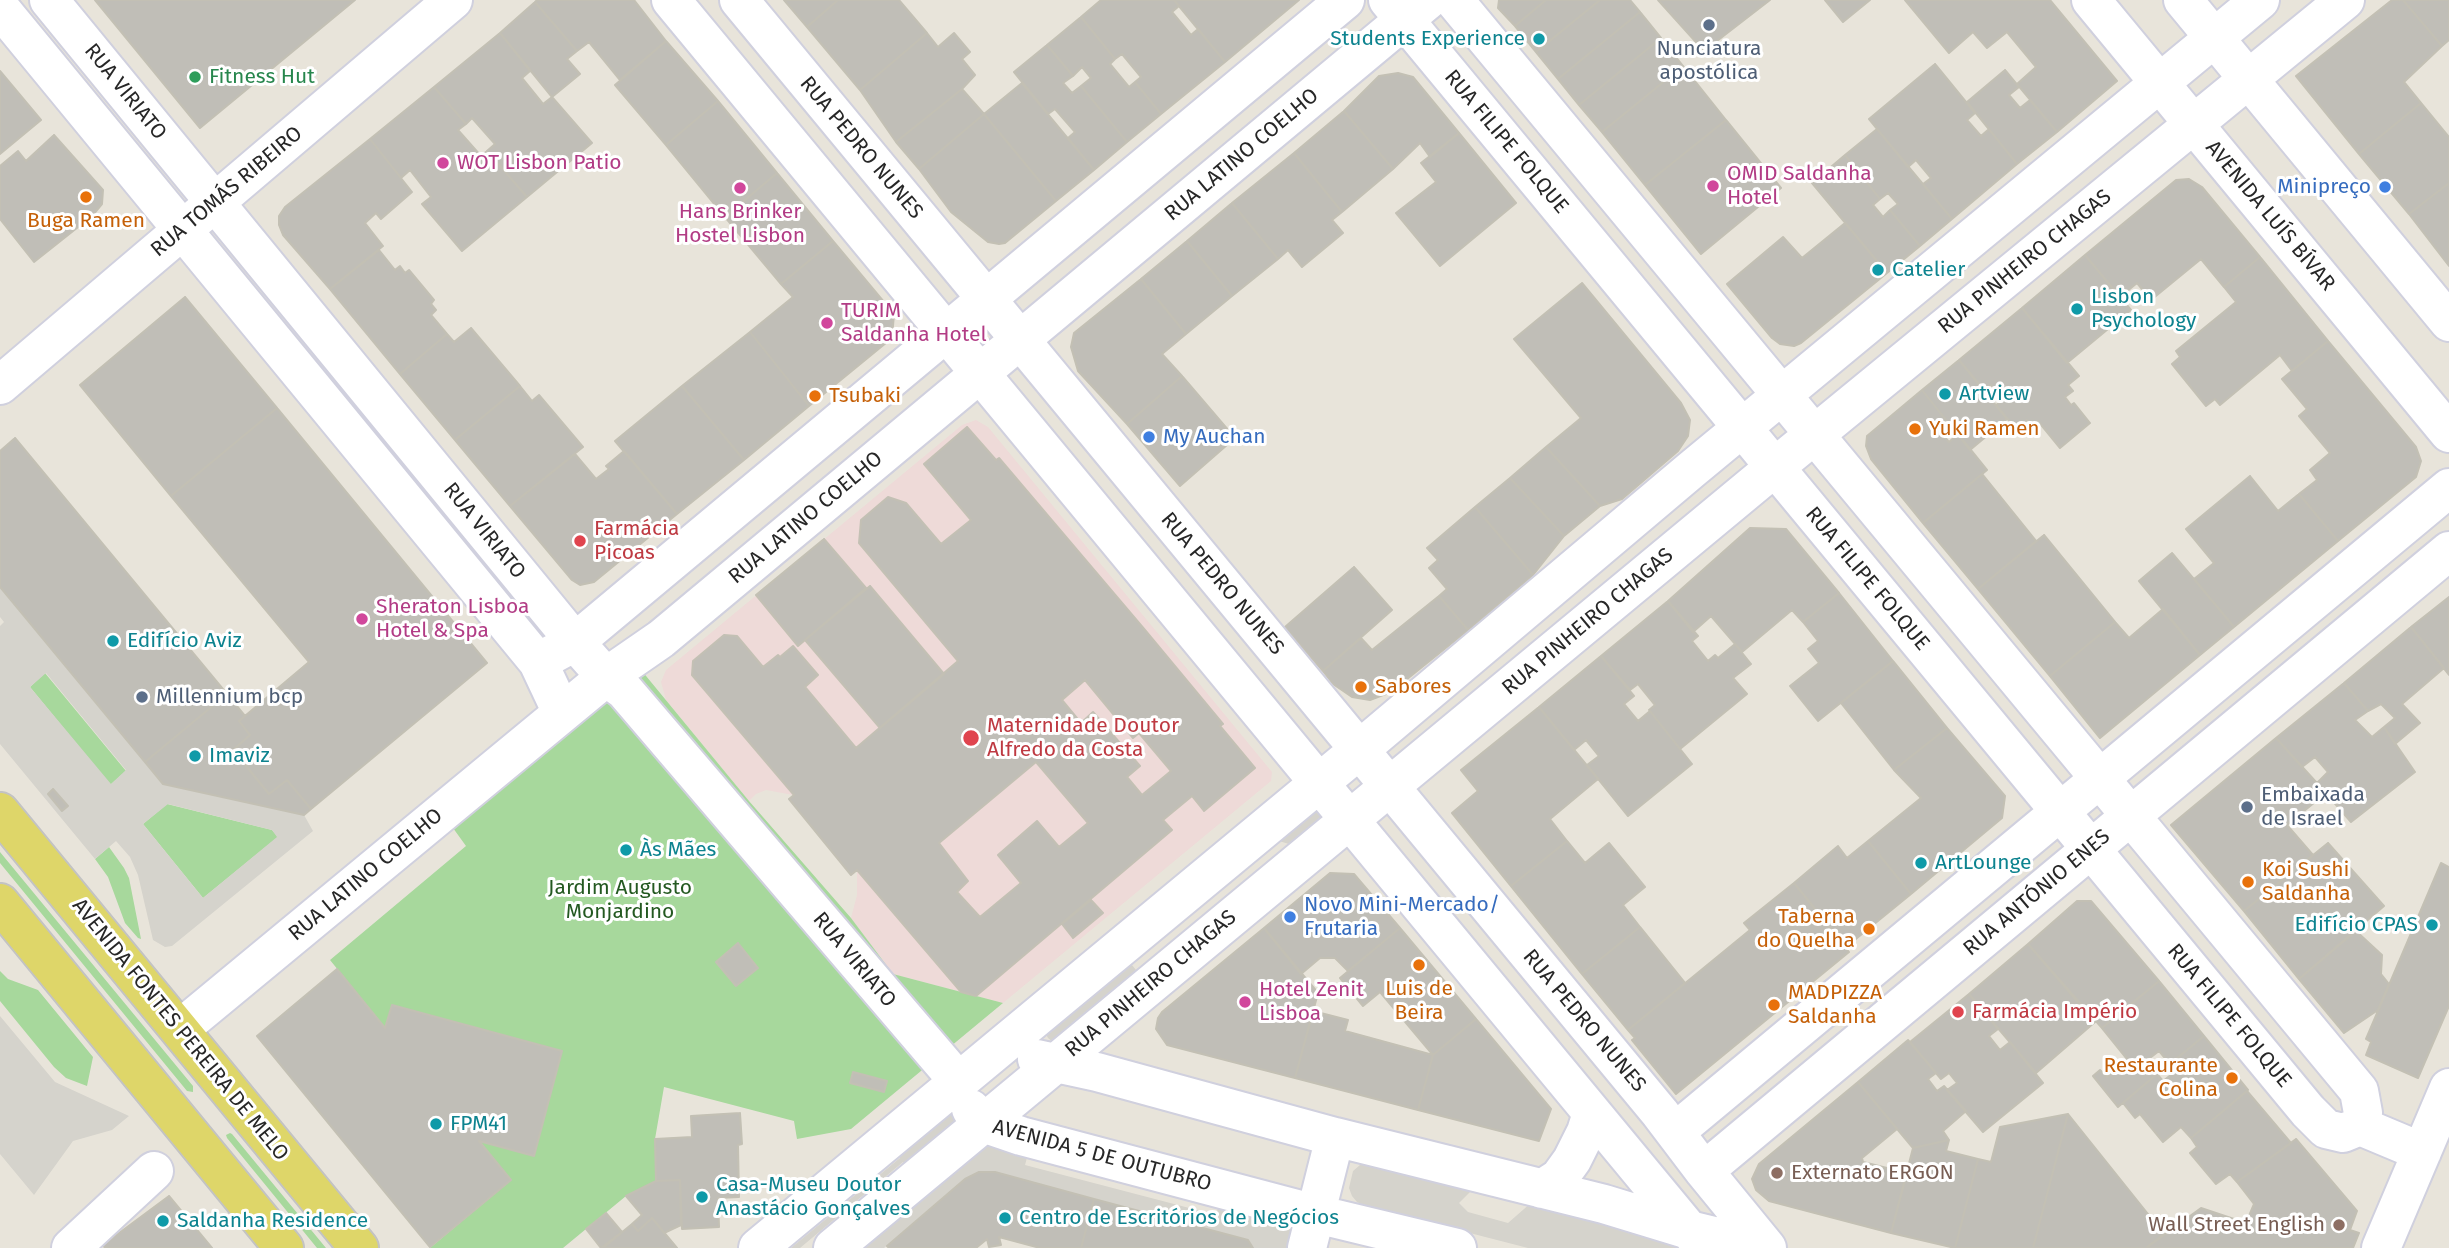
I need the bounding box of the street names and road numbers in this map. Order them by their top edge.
street label: RUA VIRIATO [79,39,171,145]
street label: RUA FILIPE FOLQUE [1439,65,1573,219]
street label: RUA PEDRO NUNES [794,72,928,224]
street label: RUA LATINO COELHO [1160,83,1324,227]
street label: RUA TOMÁS RIBEIRO [146,121,308,263]
street label: AVENIDA LUÍS BÍVAR [2200,136,2340,296]
street label: RUA PINHEIRO CHAGAS [1933,184,2117,340]
street label: RUA LATINO COELHO [724,446,888,590]
street label: RUA VIRIATO [438,478,530,584]
street label: RUA FILIPE FOLQUE [1800,502,1934,656]
street label: RUA PEDRO NUNES [1155,508,1289,660]
street label: RUA PINHEIRO CHAGAS [1497,543,1679,701]
street label: RUA LATINO COELHO [284,803,448,947]
street label: RUA ANTÓNIO ENES [1959,824,2115,962]
street label: AVENIDA FONTES PEREIRA DE MELO [66,894,294,1166]
street label: RUA PINHEIRO CHAGAS [1060,905,1242,1063]
street label: RUA VIRIATO [807,907,901,1013]
street label: RUA FILIPE FOLQUE [2162,939,2296,1093]
street label: RUA PEDRO NUNES [1517,945,1651,1097]
street label: AVENIDA 5 DE OUTUBRO [990,1115,1214,1197]

